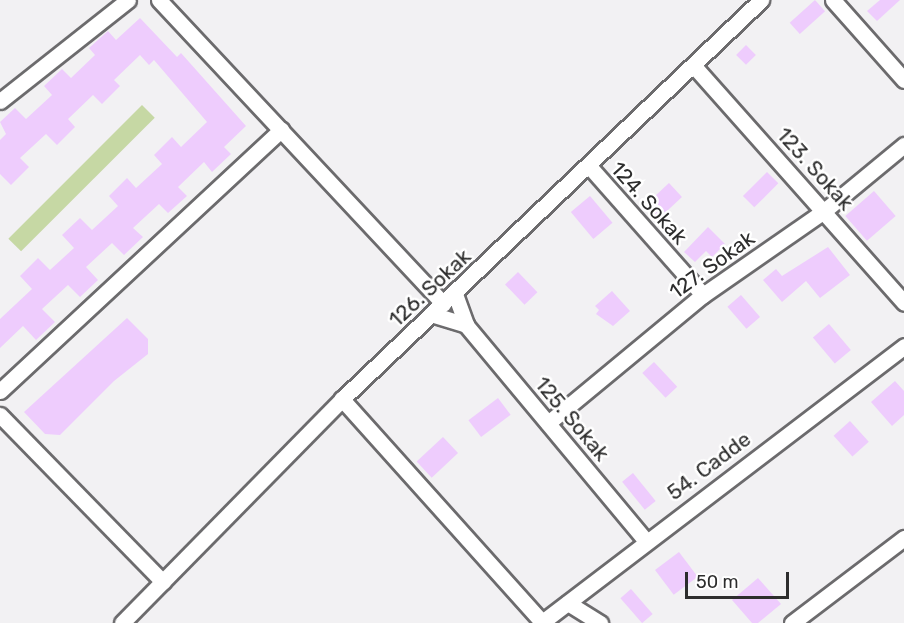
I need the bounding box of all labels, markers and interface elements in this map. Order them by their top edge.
street label: 123. Sokak [771,122,859,216]
street label: 124. Sokak [605,157,693,249]
street label: 127. Sokak [664,226,760,304]
street label: 126. Sokak [384,244,476,332]
street label: 125. Sokak [530,372,614,466]
street label: 54. Cadde [662,426,756,506]
scale bar [688,560,792,598]
text: 50 m [696,571,739,593]

